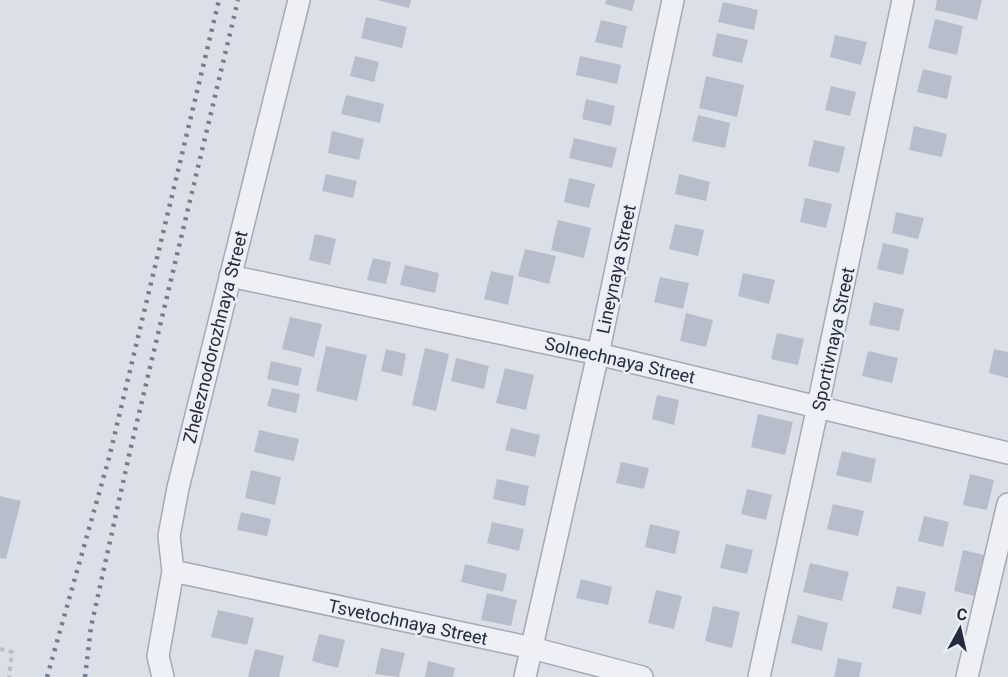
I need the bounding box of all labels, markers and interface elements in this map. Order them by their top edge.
street label: Lineynaya Street [592,202,640,336]
street label: Zheleznodorozhnaya Street [178,228,252,445]
street label: Sportivnaya Street [808,265,859,413]
street label: Solnechnaya Street [543,332,697,388]
street label: Tsvetochnaya Street [326,595,490,649]
north arrow [930,599,990,659]
text: С [956,605,969,625]

